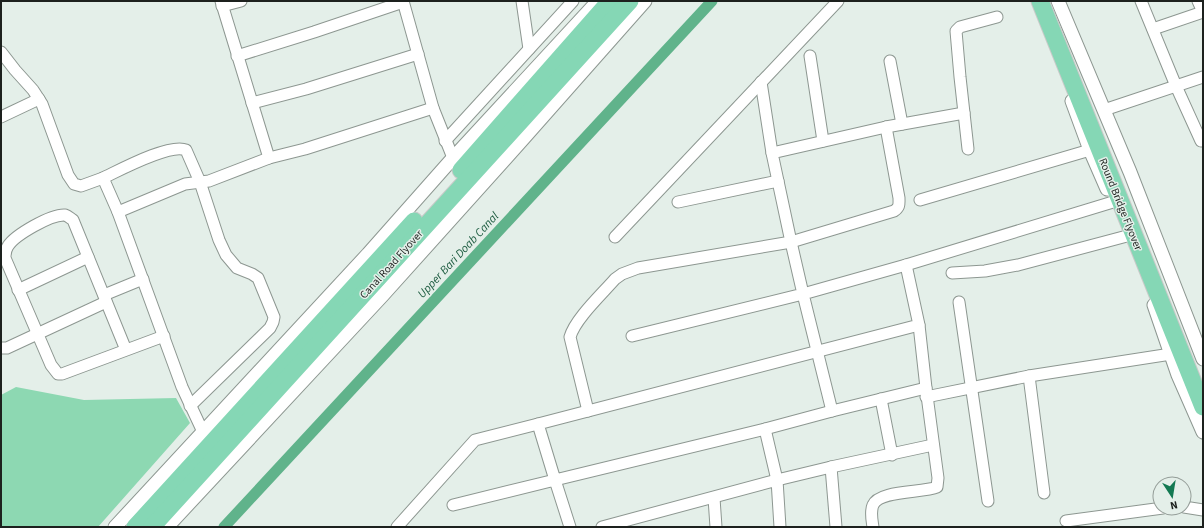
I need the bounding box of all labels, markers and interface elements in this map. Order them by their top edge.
street label: Round Bridge Flyover [1095,156,1146,253]
water label: Upper Bari Doab Canal [414,208,503,302]
street label: Canal Road Flyover [356,227,426,302]
north arrow [1152,476,1192,516]
text: N [1169,497,1179,513]

